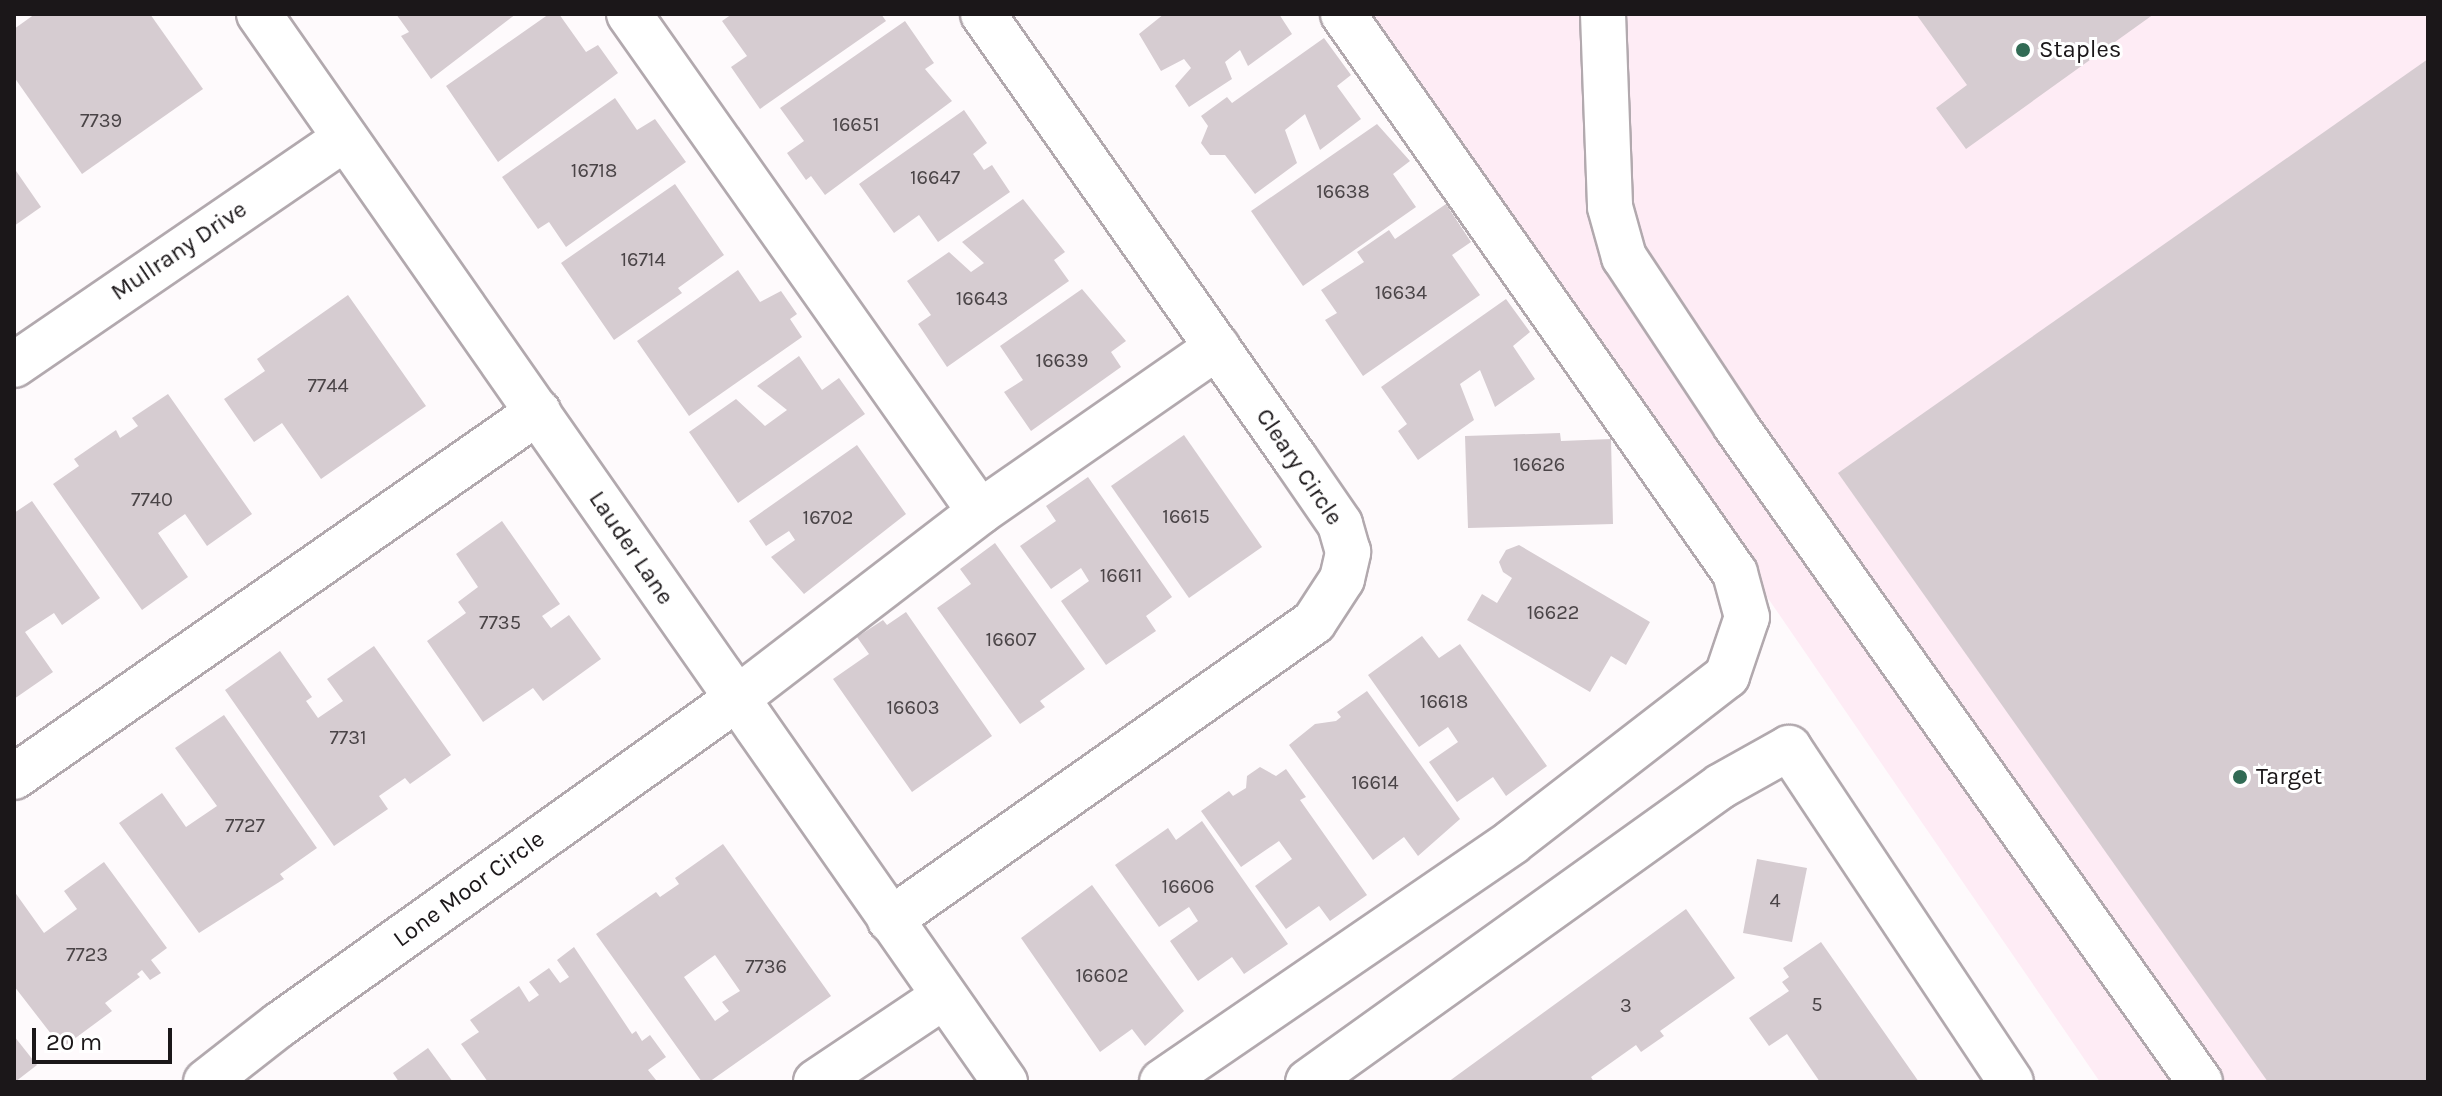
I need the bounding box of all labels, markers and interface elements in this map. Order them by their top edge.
place label: Staples [2039,36,2121,64]
marker: Staples [2014,41,2032,59]
house number: 7739 [80,108,122,132]
house number: 16651 [832,112,880,136]
house number: 16718 [571,158,617,182]
house number: 16647 [910,165,960,189]
house number: 16638 [1316,179,1370,203]
street label: Mullrany Drive [106,195,252,307]
house number: 16714 [620,247,666,271]
house number: 16634 [1375,280,1427,304]
house number: 16643 [956,286,1008,310]
house number: 16639 [1036,348,1088,372]
house number: 7744 [307,373,349,397]
street label: Cleary Circle [1249,403,1349,531]
house number: 16626 [1513,452,1565,476]
street label: Lauder Lane [582,486,680,610]
house number: 7740 [131,487,173,511]
house number: 16615 [1162,504,1210,528]
house number: 16702 [803,505,853,529]
house number: 16611 [1100,563,1142,587]
house number: 16622 [1527,600,1579,624]
house number: 7735 [479,610,521,634]
house number: 16607 [986,627,1036,651]
house number: 16618 [1420,689,1468,713]
house number: 16603 [886,695,940,719]
house number: 7731 [329,725,367,749]
place label: Target [2256,763,2322,791]
marker: Target [2231,768,2249,786]
house number: 16614 [1351,770,1399,794]
house number: 7727 [225,813,265,837]
street label: Lone Moor Circle [388,825,550,953]
house number: 16606 [1162,874,1214,898]
house number: 4 [1769,888,1781,912]
house number: 7723 [66,942,108,966]
house number: 7736 [745,954,787,978]
house number: 16602 [1076,963,1128,987]
house number: 5 [1811,992,1823,1016]
house number: 3 [1620,993,1632,1017]
scale bar [36,1012,176,1062]
text: 20 m [46,1028,102,1056]

